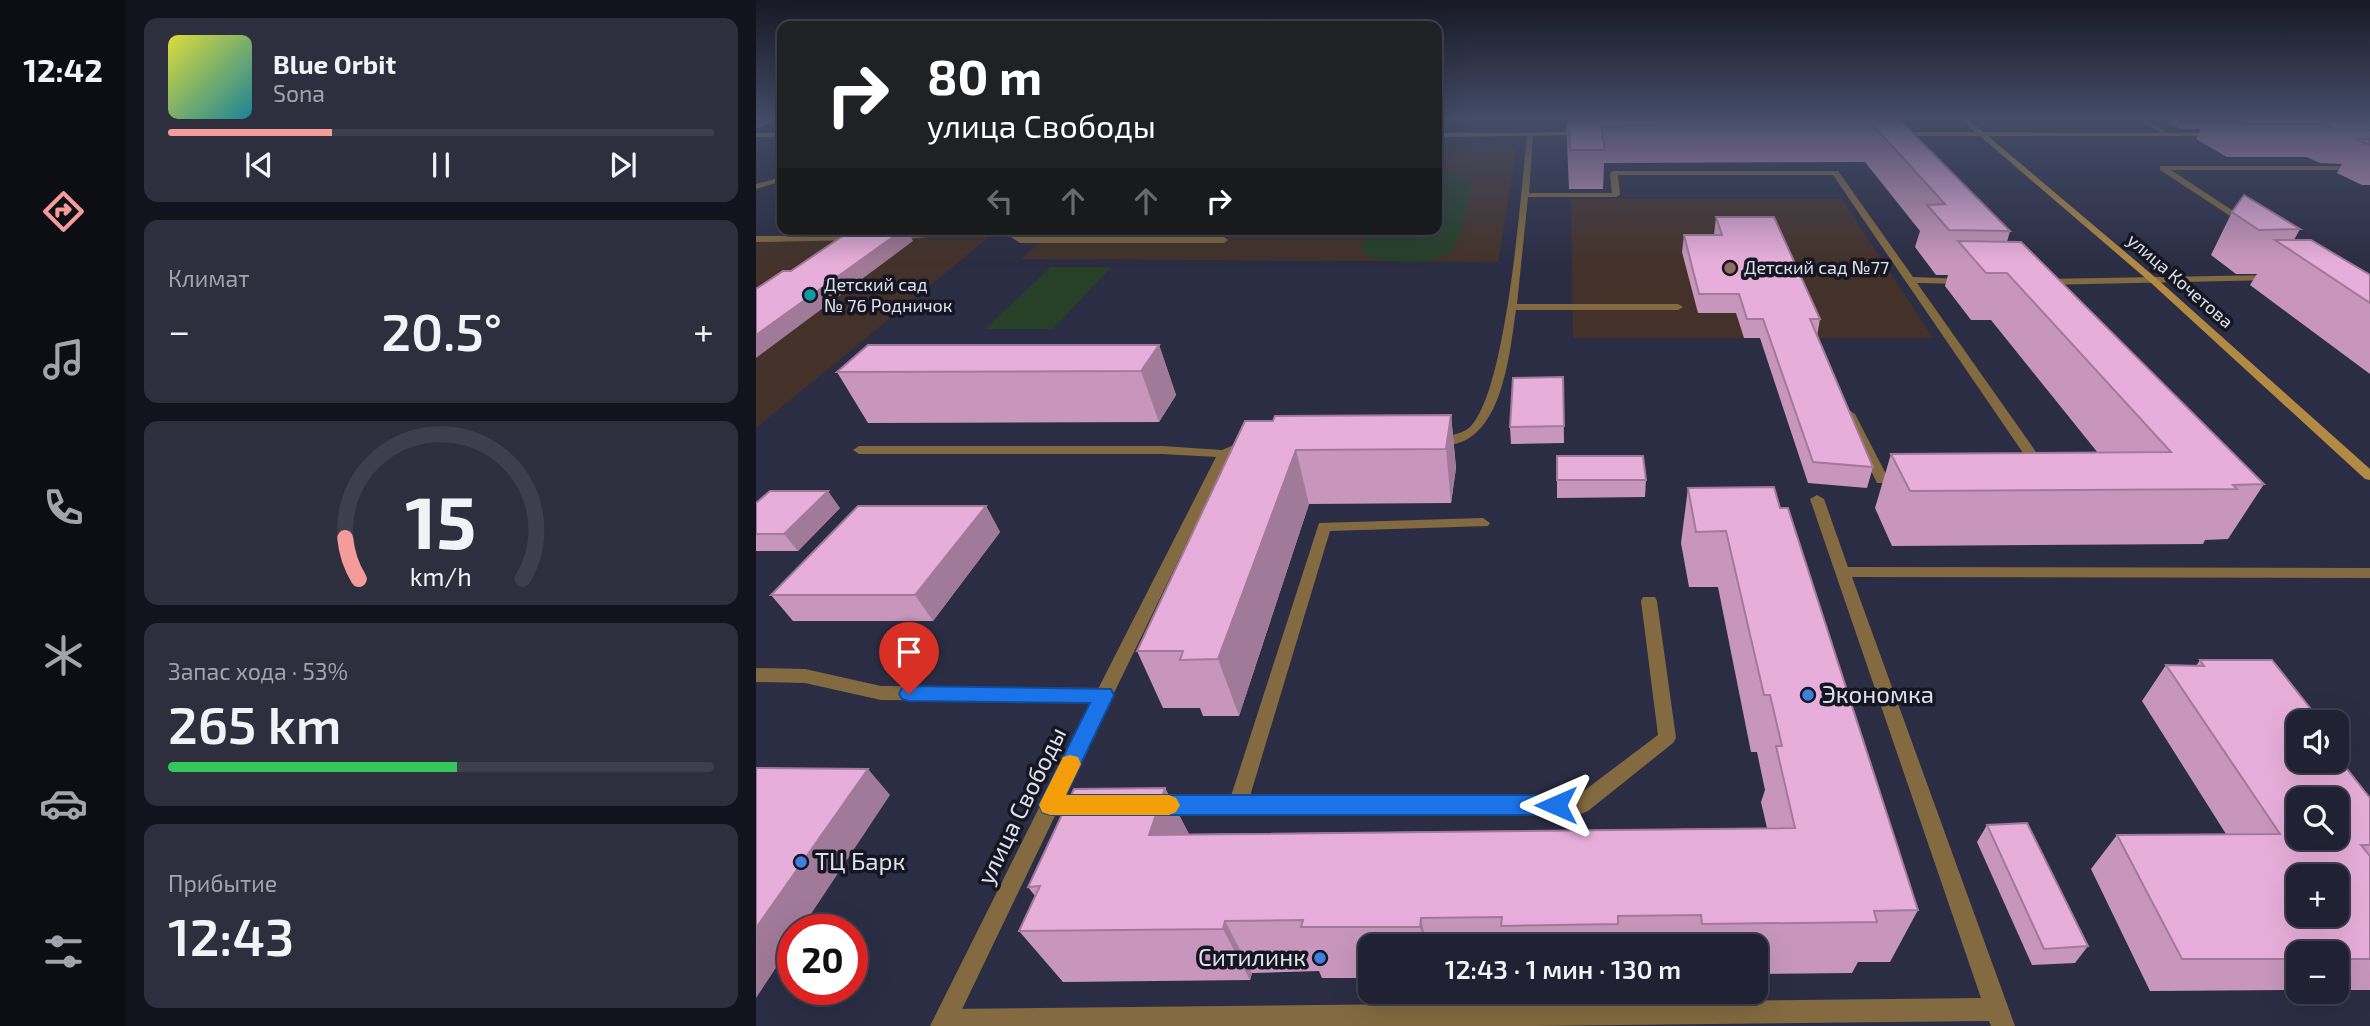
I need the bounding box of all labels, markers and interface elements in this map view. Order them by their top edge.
text: 80 m [927,46,1042,105]
text: Blue Orbit [273,48,396,79]
icon: right [812,49,903,140]
text: 12:42 [23,50,103,88]
text: Sona [273,79,325,107]
text: улица Свободы [927,106,1156,144]
icon: previous [240,146,278,184]
icon: pause [422,146,460,184]
icon: next [604,146,642,184]
icon: left [981,182,1019,220]
icon: ahead [1054,182,1092,220]
icon: ahead [1127,182,1165,220]
icon: right [1200,182,1238,220]
icon: directions [39,187,88,236]
street label: улица Кочетова [2123,228,2238,332]
place label: Детский сад №77 [1744,256,1889,278]
marker: Детский сад №77 [1722,260,1738,276]
text: Климат [168,264,249,292]
place label: Детский сад № 76 Родничок [824,273,953,316]
marker: Детский сад № 76 Родничок [802,287,818,303]
text: 20.5° [381,299,502,361]
text: − [168,307,190,353]
text: + [693,307,714,353]
icon: music [39,335,88,384]
text: 15 [405,476,477,564]
icon: phone [39,483,88,532]
text: km/h [410,561,472,591]
pin [879,622,939,694]
icon: climate [39,631,88,680]
icon: arrive [890,633,928,671]
text: Запас хода · 53% [168,657,348,685]
place label: Экономка [1822,679,1934,708]
marker: Экономка [1800,687,1816,703]
text: 265 km [168,692,341,754]
map controls [2286,710,2349,1004]
button: sound [2286,710,2349,773]
street label: улица Свободы [970,722,1072,889]
position arrow [1519,768,1593,842]
icon: car [39,779,88,828]
button: search [2286,787,2349,850]
place label: ТЦ Барк [815,846,905,875]
marker: ТЦ Барк [793,854,809,870]
button: + [2286,864,2349,927]
text: Прибытие [168,869,277,897]
text: 12:43 [168,904,294,966]
speed limit sign: 20 [777,914,868,1005]
icon: filters [39,927,88,976]
button: − [2286,941,2349,1004]
place label: Ситилинк [1198,942,1306,971]
marker: Ситилинк [1312,950,1328,966]
text: 12:43 · 1 мин · 130 m [1445,953,1681,984]

